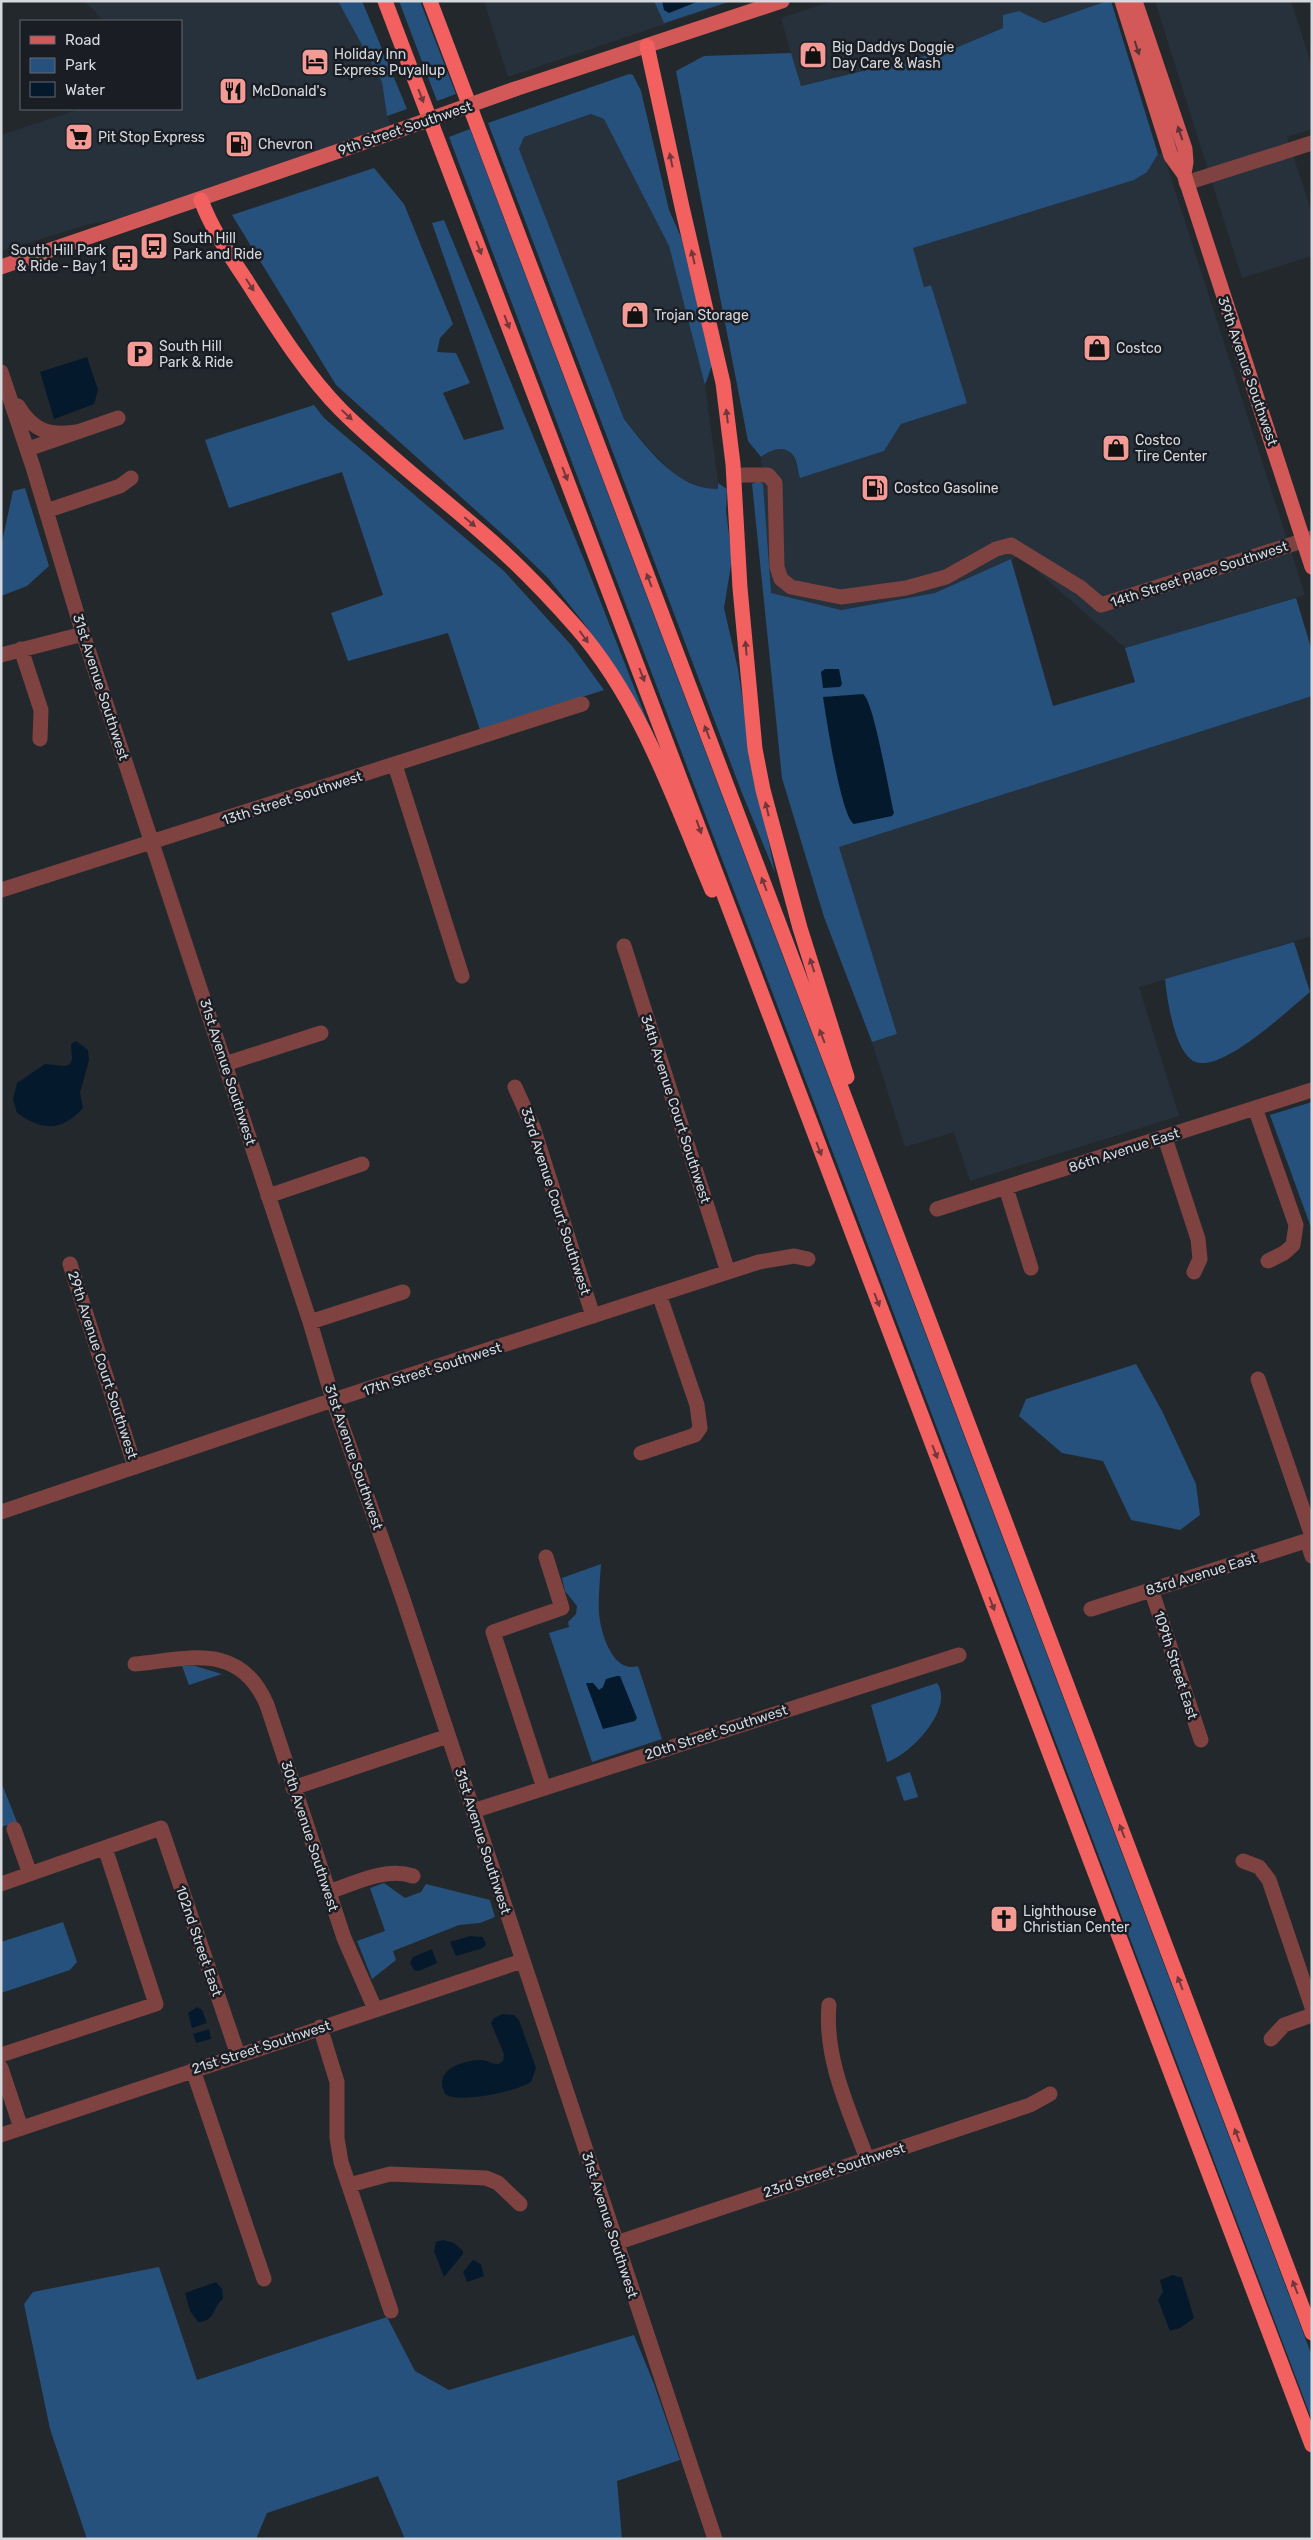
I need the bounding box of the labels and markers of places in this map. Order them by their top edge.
place label: Big Daddys Doggie Day Care & Wash [832,39,954,72]
shop icon: Big Daddys Doggie Day Care & Wash [798,40,828,70]
place label: Holiday Inn Express Puyallup [334,46,445,79]
hotel icon: Holiday Inn Express Puyallup [300,47,330,77]
restaurant icon: McDonald's [218,76,248,106]
place label: McDonald's [252,83,326,100]
supermarket icon: Pit Stop Express [64,122,94,152]
place label: Pit Stop Express [98,129,205,146]
fuel station icon: Chevron [224,129,254,159]
place label: Chevron [258,136,313,153]
place label: South Hill Park and Ride [173,230,262,263]
bus stop icon: South Hill Park and Ride [139,231,169,261]
place label: South Hill Park & Ride - Bay 1 [11,242,107,275]
bus stop icon: South Hill Park & Ride - Bay 1 [110,243,140,273]
shop icon: Trojan Storage [620,300,650,330]
place label: Trojan Storage [654,307,749,324]
shop icon: Costco [1082,333,1112,363]
place label: South Hill Park & Ride [159,338,233,371]
parking icon: South Hill Park & Ride [125,339,155,369]
place label: Costco [1116,340,1162,357]
place label: Costco Tire Center [1135,432,1208,465]
shop icon: Costco Tire Center [1101,433,1131,463]
fuel station icon: Costco Gasoline [860,473,890,503]
place label: Costco Gasoline [894,480,999,497]
place label: Lighthouse Christian Center [1023,1903,1130,1936]
church icon: Lighthouse Christian Center [989,1904,1019,1934]

